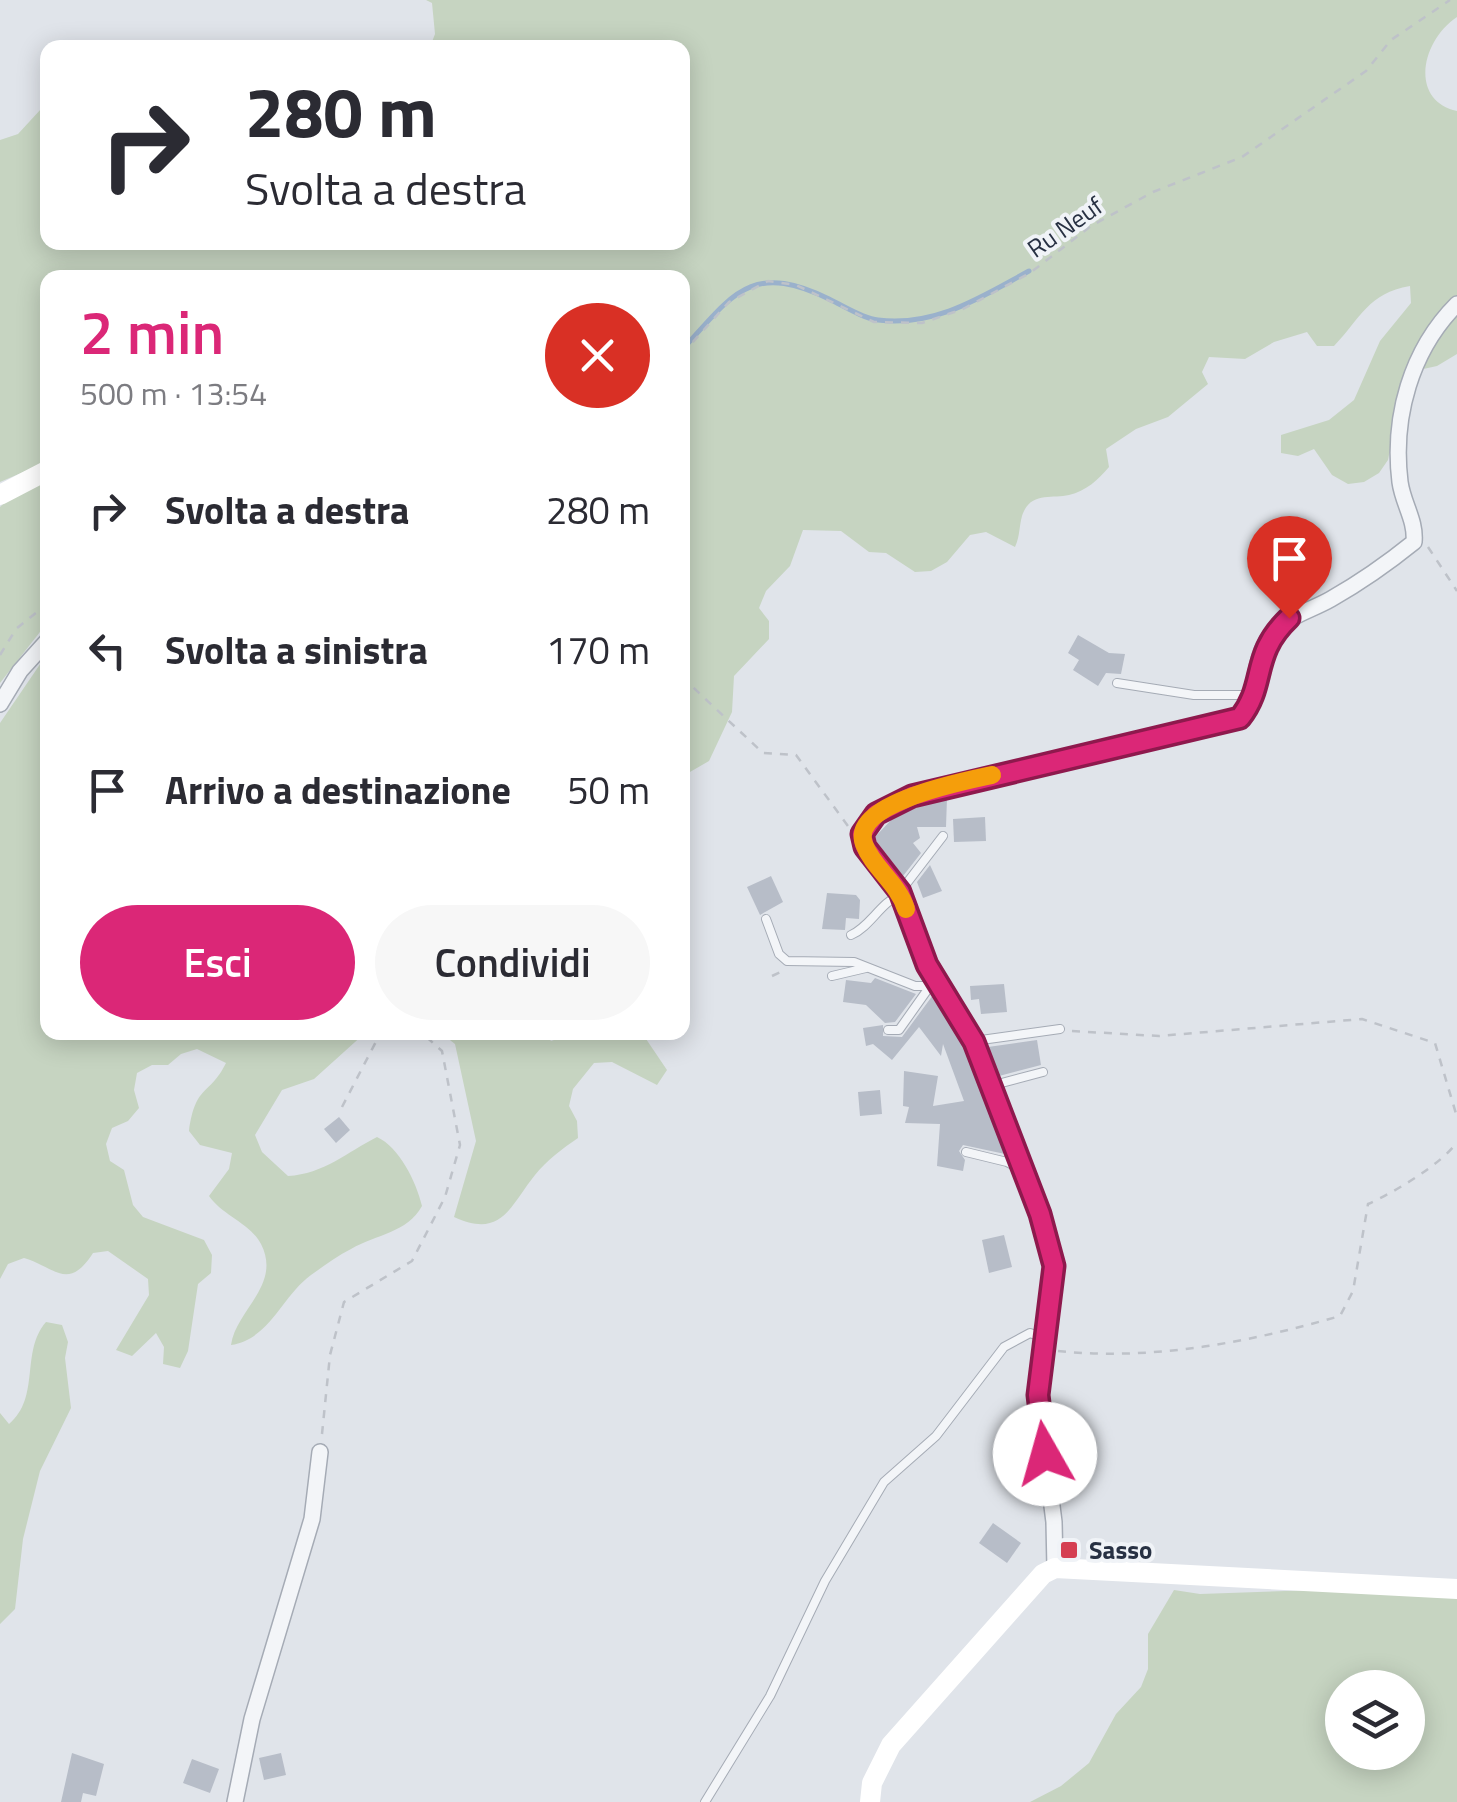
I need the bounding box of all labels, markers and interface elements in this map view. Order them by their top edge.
text: 280 m [245,58,437,164]
icon: right [80,80,210,210]
text: Svolta a destra [245,154,526,222]
street label: Ru Neuf [1019,187,1111,267]
text: 2 min [80,286,224,377]
button: close [545,303,650,408]
text: 500 m · 13:54 [80,369,267,417]
text: Svolta a destra [165,481,410,539]
text: 280 m [546,481,650,539]
icon: right [80,483,135,538]
pin [1247,516,1332,619]
icon: arrive [1262,531,1317,586]
text: Svolta a sinistra [165,621,428,679]
text: 170 m [546,621,650,679]
icon: left [80,623,135,678]
text: Arrivo a destinazione [165,761,511,819]
text: 50 m [567,761,650,819]
icon: arrive [80,763,135,818]
button: Esci [80,905,355,1020]
button: Condividi [375,905,650,1020]
position arrow [993,1402,1097,1506]
place label: Sasso [1089,1531,1152,1569]
marker: Sasso [1058,1539,1080,1561]
map controls [1325,1670,1425,1770]
button: layers [1325,1670,1425,1770]

